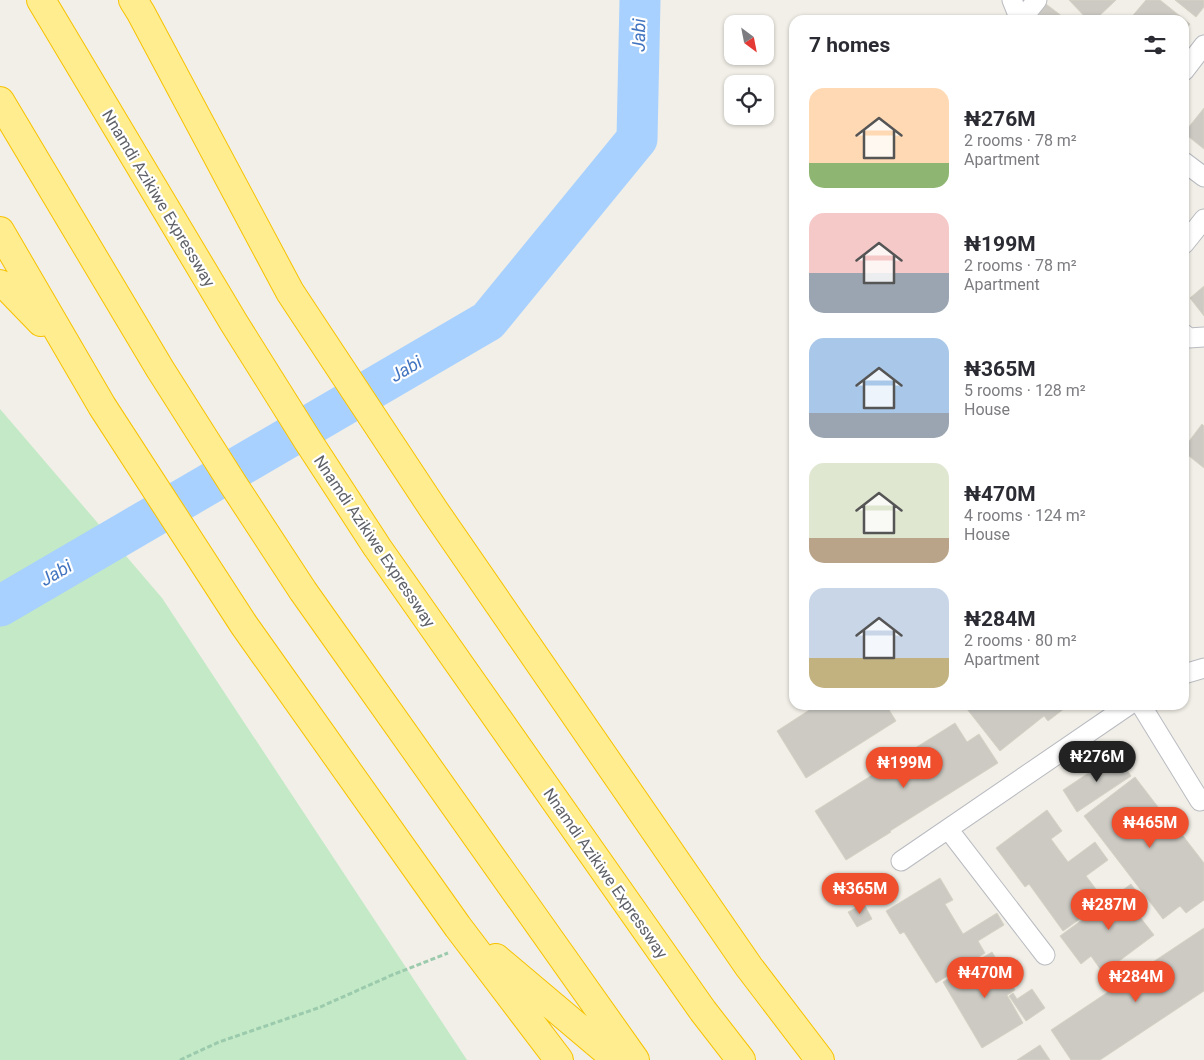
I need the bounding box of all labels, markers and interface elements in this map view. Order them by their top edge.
north arrow [724,15,774,65]
map controls [724,15,774,125]
water label: Jabi [628,17,649,52]
icon: filters [1141,31,1169,59]
text: 7 homes [809,33,890,57]
button: locate [724,75,774,125]
street label: Nnamdi Azikiwe Expressway [98,106,219,291]
text: ₦276M [964,107,1036,131]
icon: home [849,108,909,168]
text: 2 rooms · 78 m² [964,131,1077,150]
text: Apartment [964,150,1040,169]
text: ₦199M [964,232,1036,256]
icon: home [849,233,909,293]
text: 2 rooms · 78 m² [964,256,1077,275]
text: Apartment [964,275,1040,294]
water label: Jabi [386,351,426,386]
text: ₦365M [964,357,1036,381]
icon: home [849,358,909,418]
text: 5 rooms · 128 m² [964,381,1086,400]
text: House [964,400,1010,419]
street label: Nnamdi Azikiwe Expressway [310,452,440,631]
text: ₦470M [964,482,1036,506]
icon: home [849,483,909,543]
text: 4 rooms · 124 m² [964,506,1086,525]
text: House [964,525,1010,544]
water label: Jabi [36,555,76,590]
text: ₦284M [964,607,1036,631]
icon: home [849,608,909,668]
text: 2 rooms · 80 m² [964,631,1077,650]
text: Apartment [964,650,1040,669]
pin: ₦276M [1062,740,1132,783]
pin: ₦199M [869,746,939,789]
text: ₦276M [1070,747,1124,766]
text: ₦199M [877,753,931,772]
street label: Nnamdi Azikiwe Expressway [540,785,672,962]
pin: ₦465M [1115,806,1185,849]
text: ₦465M [1123,813,1177,832]
pin: ₦365M [825,872,895,915]
text: ₦365M [833,879,887,898]
pin: ₦287M [1074,888,1144,931]
text: ₦287M [1082,895,1136,914]
pin: ₦470M [950,956,1020,999]
pin: ₦284M [1101,960,1171,1003]
text: ₦470M [958,963,1012,982]
text: ₦284M [1109,967,1163,986]

